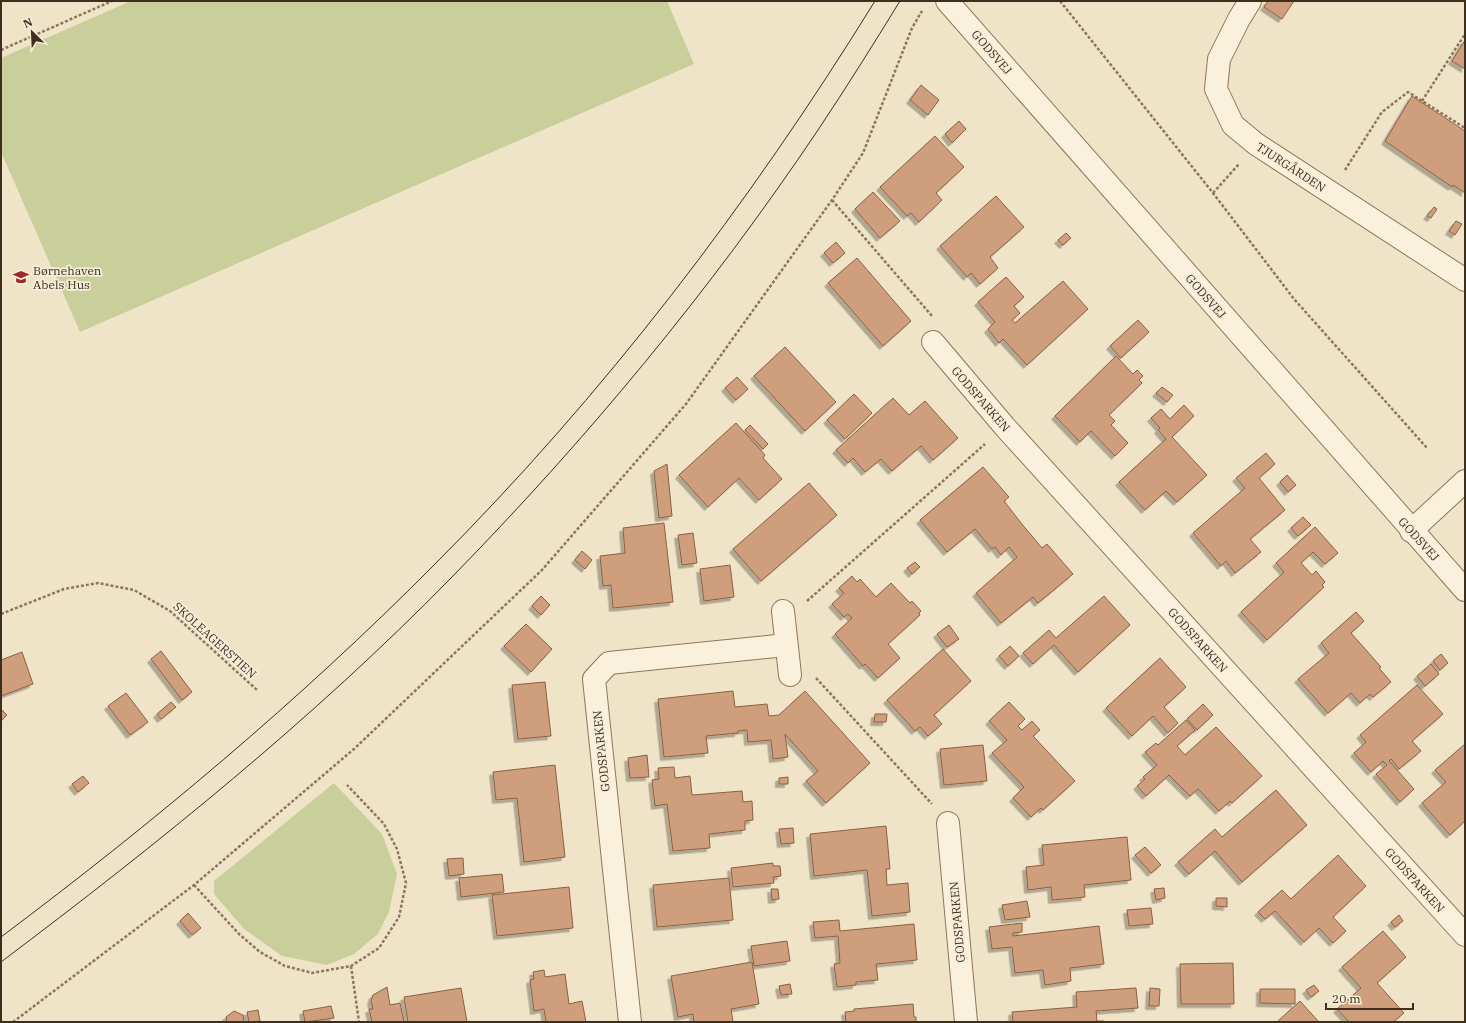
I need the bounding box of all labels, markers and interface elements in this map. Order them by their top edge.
north arrow [12,12,52,52]
text: N [21,15,35,31]
street label: GODSVEJ [969,27,1015,77]
street label: TJURGÅRDEN [1253,139,1329,195]
place label: Børnehaven Abels Hus [33,263,102,292]
school or university icon: Børnehaven Abels Hus [12,268,30,286]
street label: GODSVEJ [1183,271,1229,321]
street label: GODSPARKEN [949,363,1013,435]
street label: GODSVEJ [1395,514,1443,564]
street label: SKOLEAGERSTIEN [170,599,260,681]
street label: GODSPARKEN [1165,605,1231,675]
street label: GODSPARKEN [589,710,613,792]
street label: GODSPARKEN [1382,845,1448,915]
street label: GODSPARKEN [946,881,968,963]
scale bar [1326,985,1413,1011]
text: 20 m [1332,991,1361,1006]

